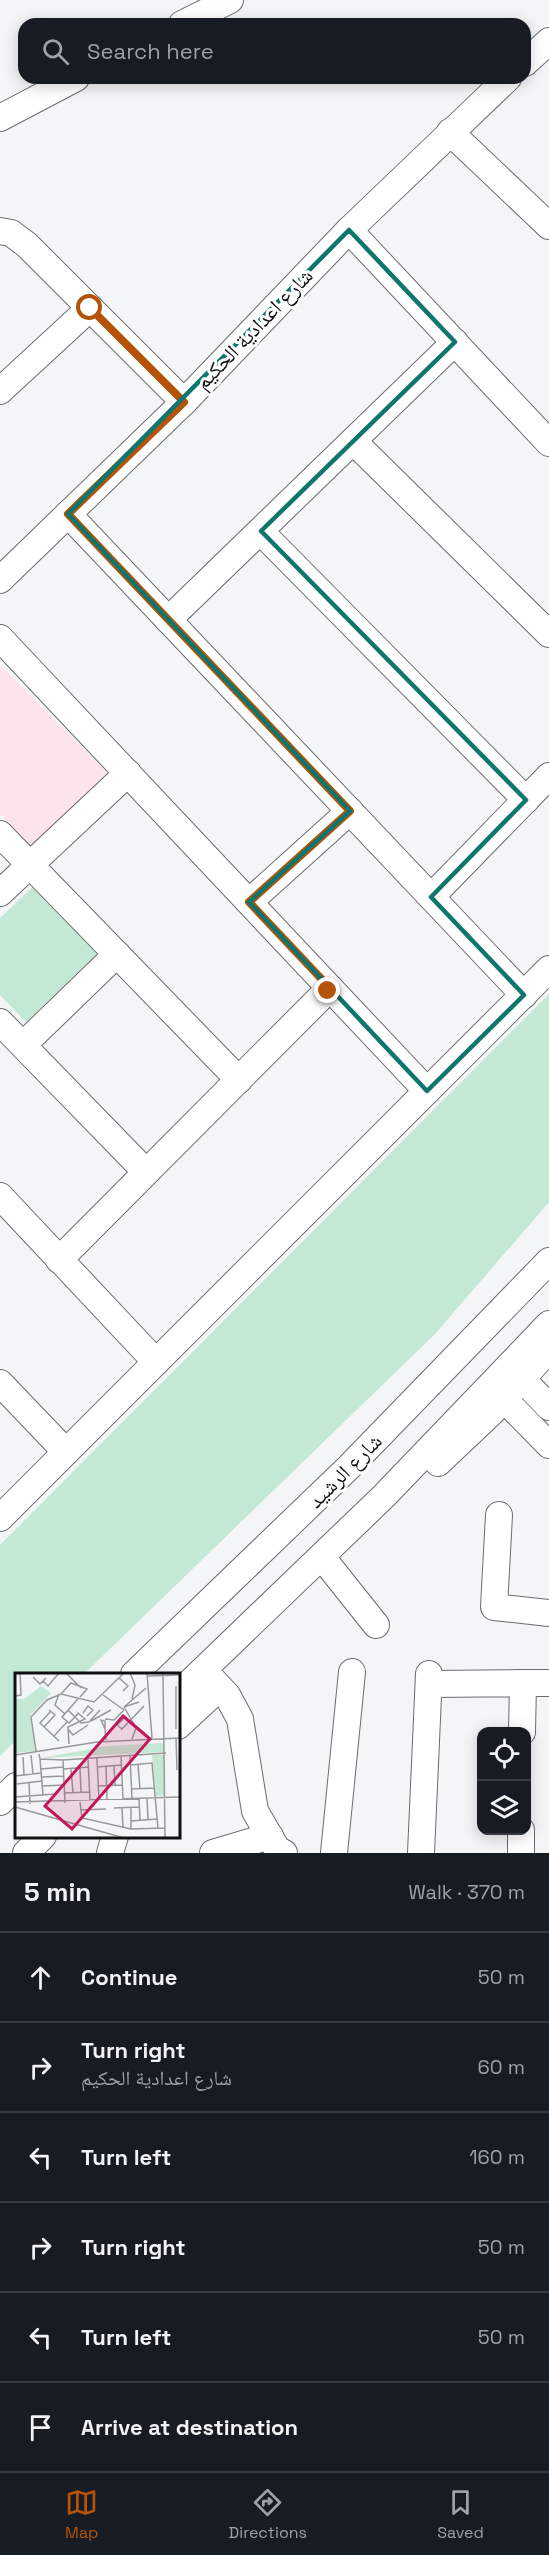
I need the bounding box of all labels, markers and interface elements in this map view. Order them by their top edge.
search box [18,18,531,84]
icon: search [39,35,72,68]
text: Search here [87,37,214,65]
street label: شارع اعدادية الحكيم [189,262,319,396]
route start [76,294,102,320]
route end [314,977,340,1003]
street label: شارع الرشيد [302,1428,388,1514]
inset map [15,1673,180,1838]
map controls [477,1727,531,1835]
button: locate [477,1727,531,1781]
button: layers [477,1781,531,1835]
text: 5 min [24,1875,91,1909]
text: Walk · 370 m [408,1879,525,1905]
icon: ahead [24,1961,57,1994]
text: Continue [81,1963,177,1991]
text: 50 m [478,1964,525,1990]
text: Turn right [81,2036,186,2064]
icon: right [24,2051,57,2084]
text: 60 m [478,2054,525,2080]
text: شارع اعدادية الحكيم [81,2065,232,2091]
icon: left [24,2141,57,2174]
text: Turn left [81,2143,171,2171]
text: 160 m [469,2144,525,2170]
icon: right [24,2231,57,2264]
text: Turn right [81,2233,186,2261]
text: 50 m [478,2234,525,2260]
icon: left [24,2321,57,2354]
text: Turn left [81,2323,171,2351]
text: 50 m [478,2324,525,2350]
icon: arrive [24,2411,57,2444]
text: Arrive at destination [81,2413,298,2441]
tab: Map [65,2486,98,2543]
tab: Directions [229,2486,307,2543]
tab: Saved [437,2486,484,2543]

